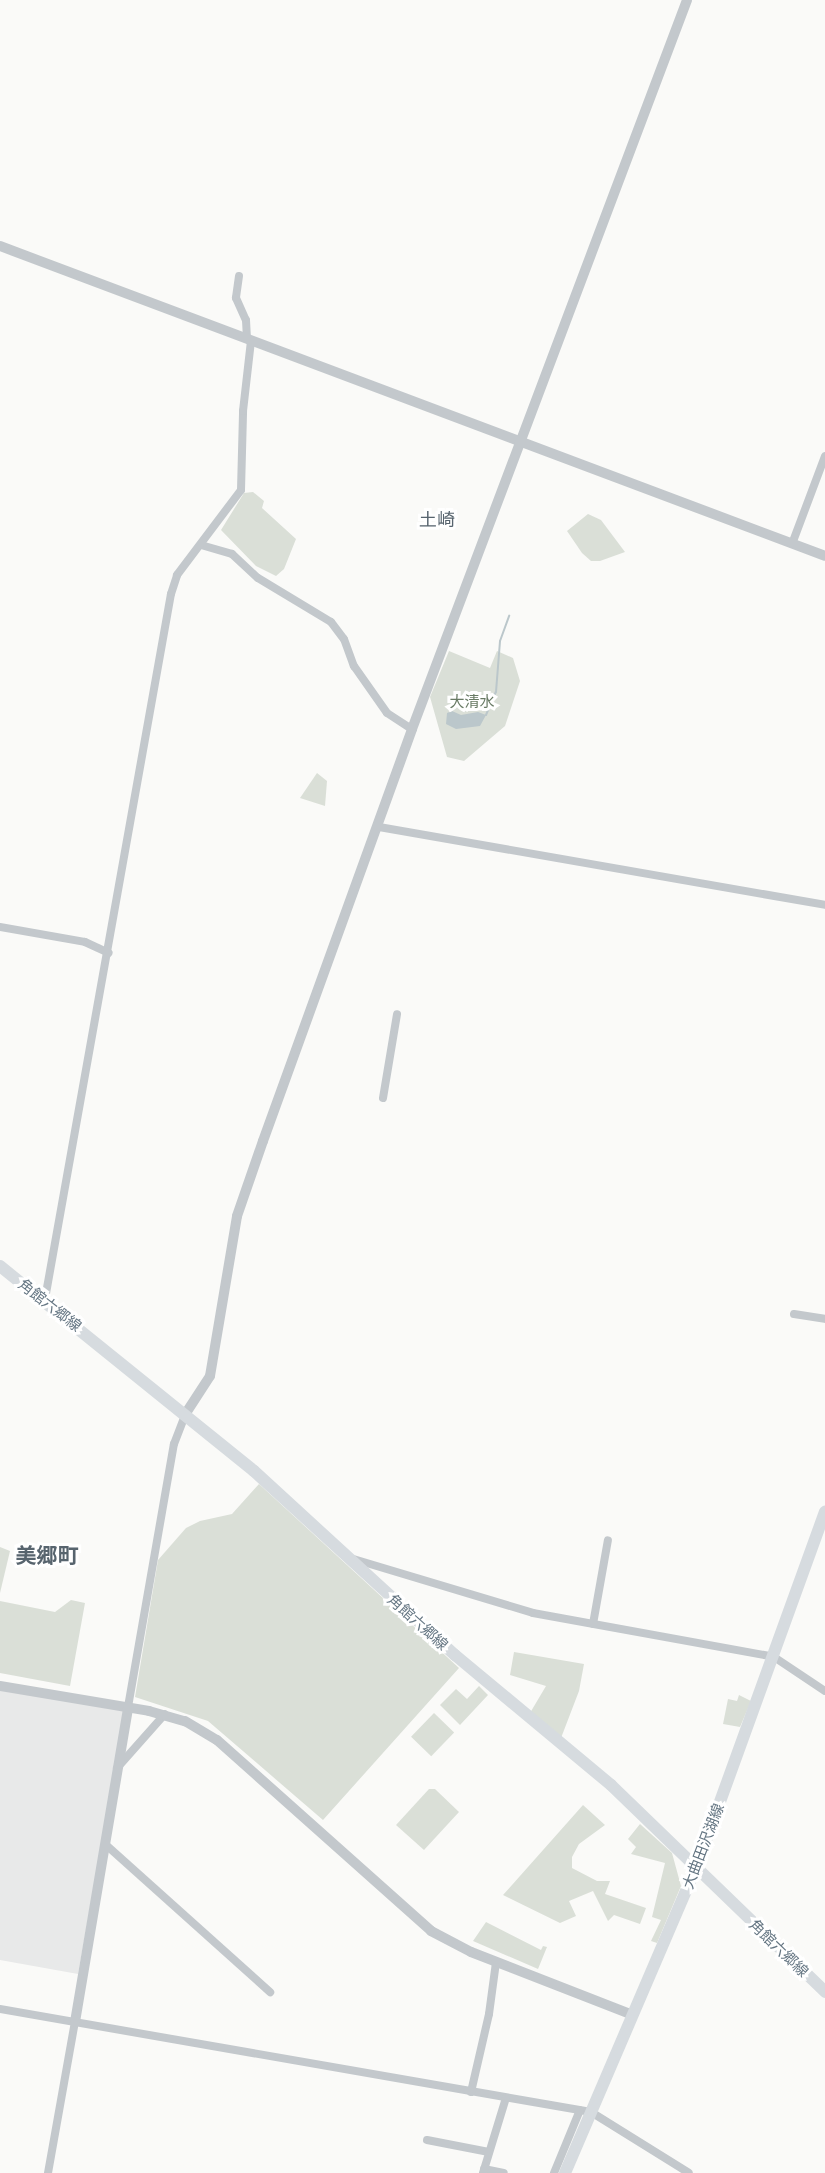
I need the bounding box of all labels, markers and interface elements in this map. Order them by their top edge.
district label: 土崎 [419,508,455,530]
park label: 大清水 [450,693,494,711]
street label: 角館六郷線 [15,1275,85,1335]
district label: 美郷町 [16,1542,78,1568]
street label: 角館六郷線 [384,1590,452,1654]
street label: 大曲田沢湖線 [678,1801,728,1891]
street label: 角館六郷線 [746,1915,812,1981]

